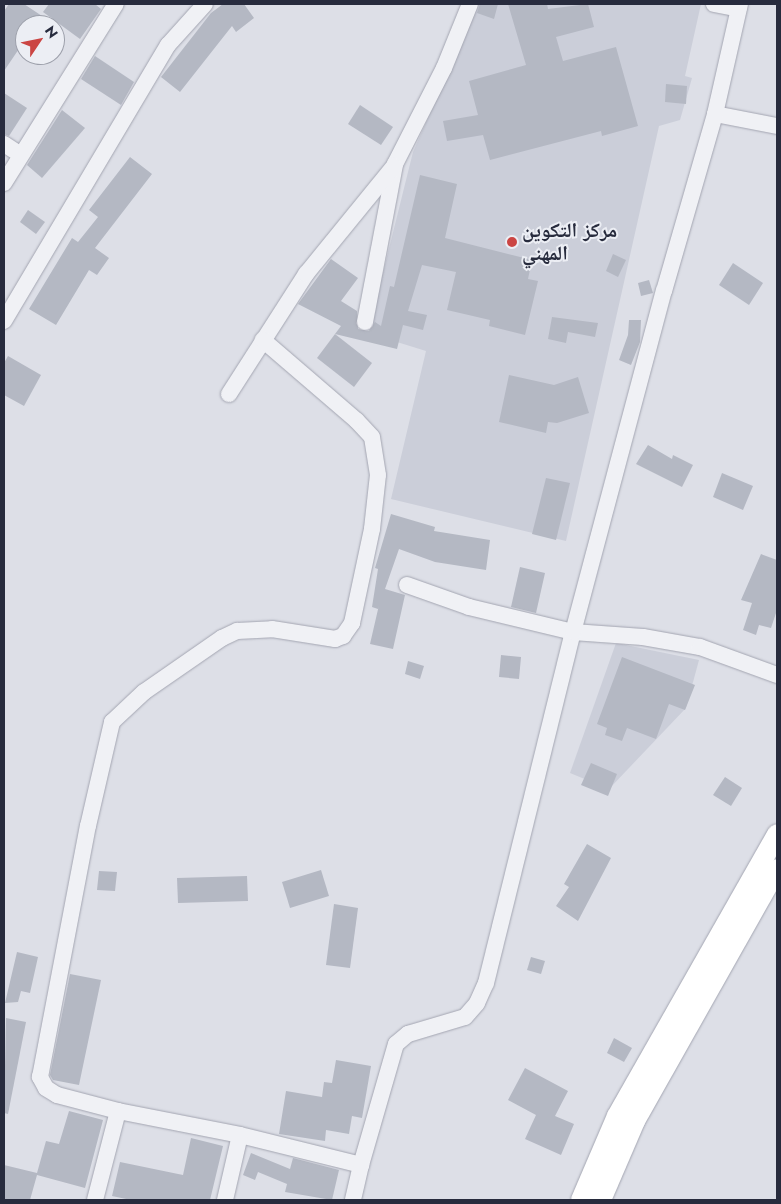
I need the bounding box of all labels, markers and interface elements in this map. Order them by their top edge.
north arrow [15,15,65,65]
text: N [40,22,63,42]
place label: مركز التكوين المهني [522,218,617,265]
marker: مركز التكوين المهني [506,236,518,248]

